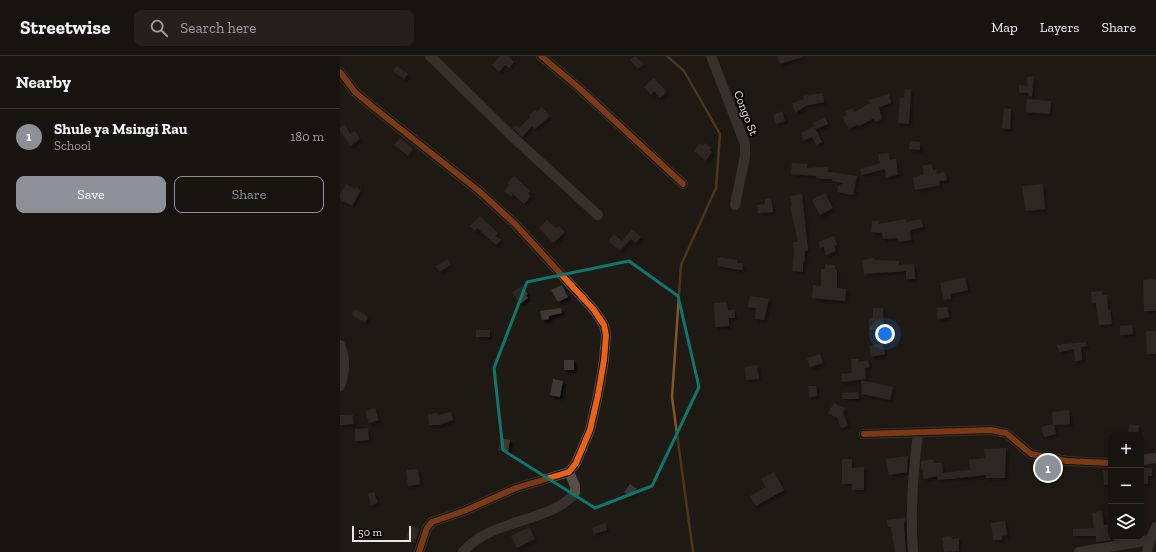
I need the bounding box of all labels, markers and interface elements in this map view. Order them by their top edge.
search box [134,10,414,46]
text: Streetwise [20,16,110,39]
icon: search [148,17,170,39]
text: Search here [180,19,256,37]
text: Map [991,19,1018,36]
text: Layers [1040,19,1079,36]
text: Share [1101,19,1136,36]
text: Nearby [16,72,71,92]
street label: Congo St [731,89,761,138]
text: Shule ya Msingi Rau [54,120,188,138]
text: 1 [26,129,32,144]
text: 180 m [290,129,324,144]
text: School [54,138,91,153]
button: Save [16,176,166,213]
button: Share [174,176,324,213]
your location [875,324,895,344]
map controls [1108,432,1144,540]
button: + [1108,432,1144,468]
pin: 1 [1035,453,1061,483]
button: − [1108,468,1144,504]
button: layers [1108,504,1144,540]
scale bar [352,524,411,543]
text: 50 m [358,526,382,539]

